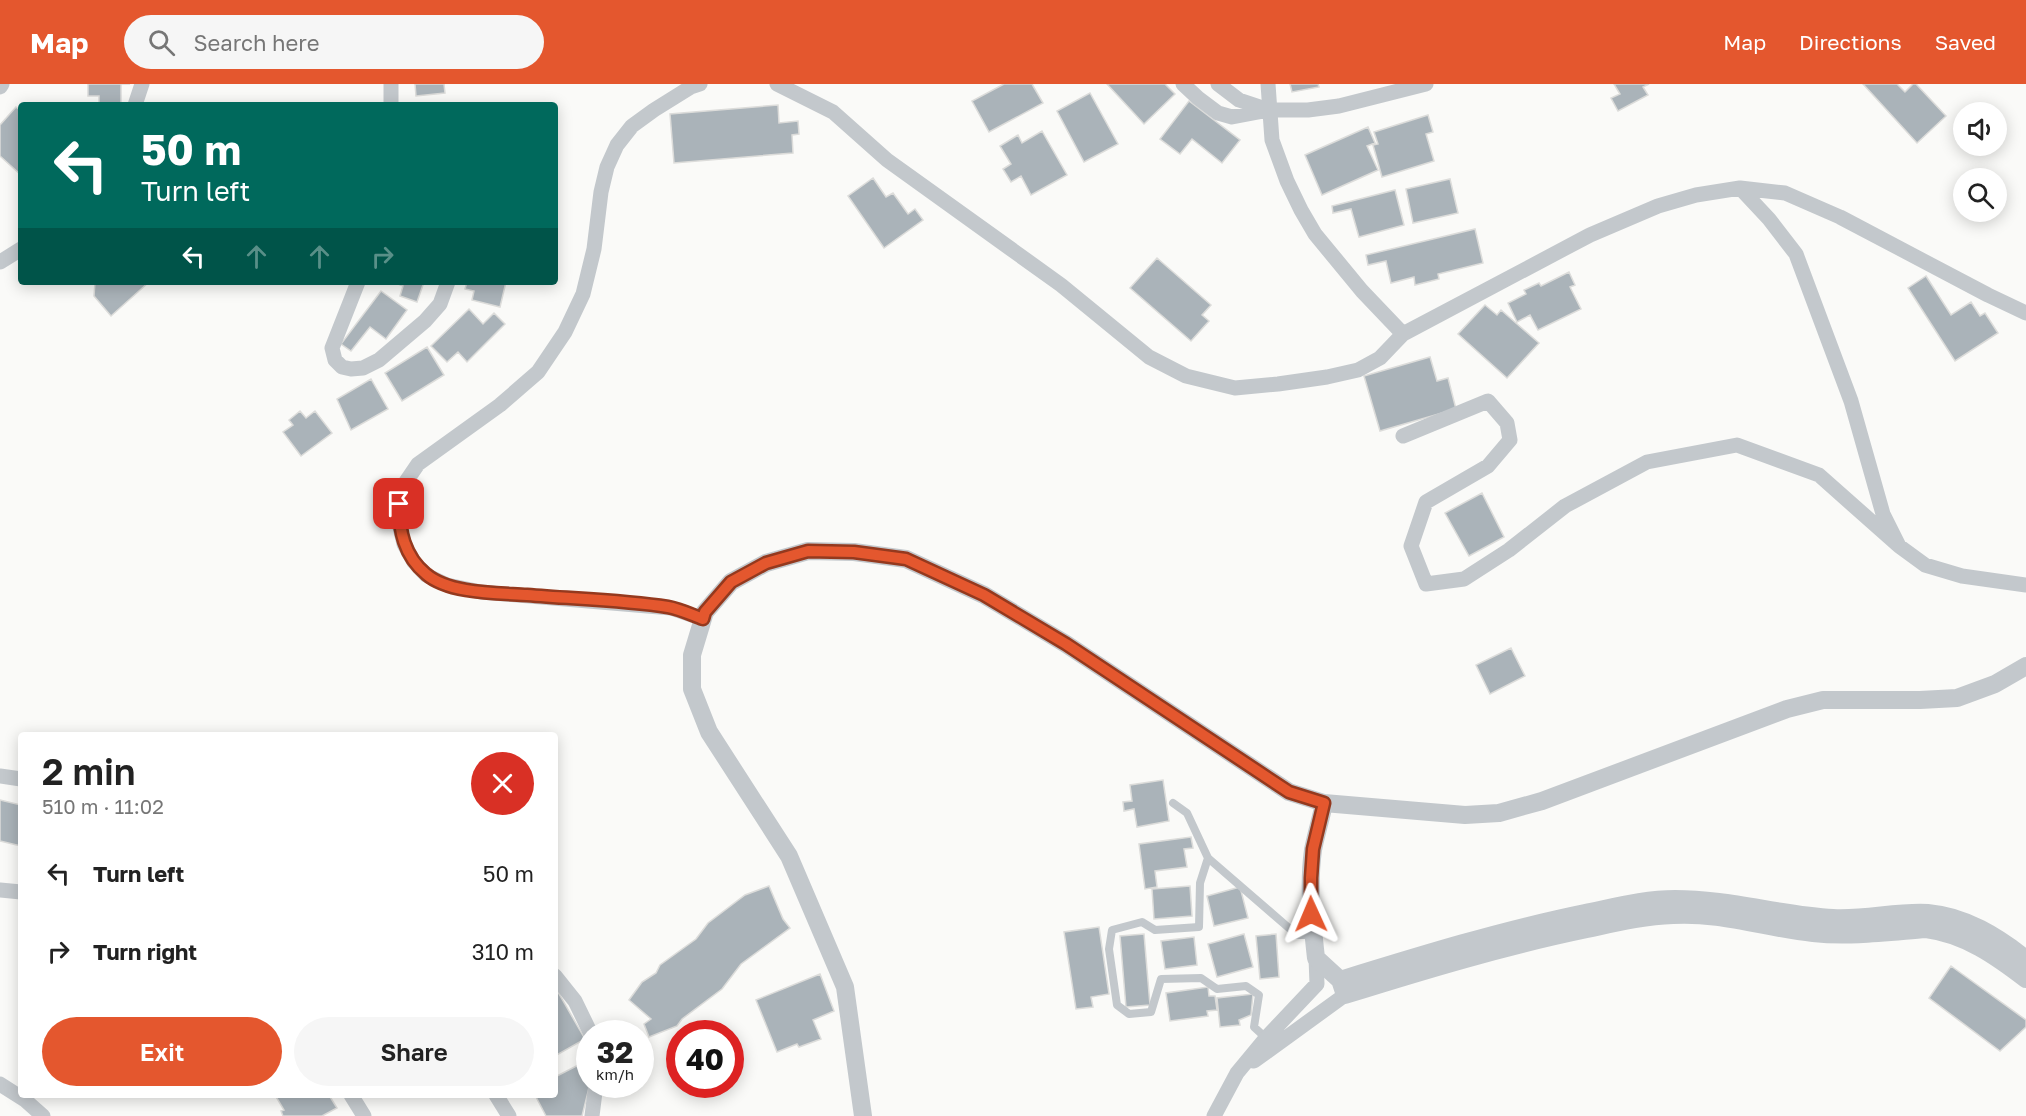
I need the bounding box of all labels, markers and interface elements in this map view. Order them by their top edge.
search box [124,15,544,69]
text: Map [30,26,88,59]
icon: search [145,26,178,59]
text: Search here [193,29,319,56]
text: Map [1723,29,1766,55]
text: Directions [1799,29,1902,55]
text: Saved [1935,29,1996,55]
map controls [1953,102,2007,222]
button: sound [1953,102,2007,156]
text: 50 m [141,124,241,174]
icon: left [42,126,120,204]
button: search [1953,168,2007,222]
text: Turn left [141,175,250,207]
icon: left [177,240,210,273]
icon: ahead [240,240,273,273]
icon: ahead [303,240,336,273]
icon: right [366,240,399,273]
pin [373,478,424,529]
icon: arrive [382,487,415,520]
text: 2 min [42,750,136,793]
button: close [471,752,534,815]
text: 510 m · 11:02 [42,794,164,818]
icon: left [42,857,75,890]
text: Turn left [93,860,184,887]
text: 50 m [483,860,534,887]
position arrow [1279,882,1343,946]
icon: right [42,935,75,968]
text: Turn right [93,938,197,965]
text: 310 m [472,938,534,965]
button: Exit [42,1017,282,1086]
button: Share [294,1017,534,1086]
speed limit sign: 40 [666,1020,744,1098]
text: 32 [597,1034,633,1070]
text: km/h [596,1065,634,1083]

